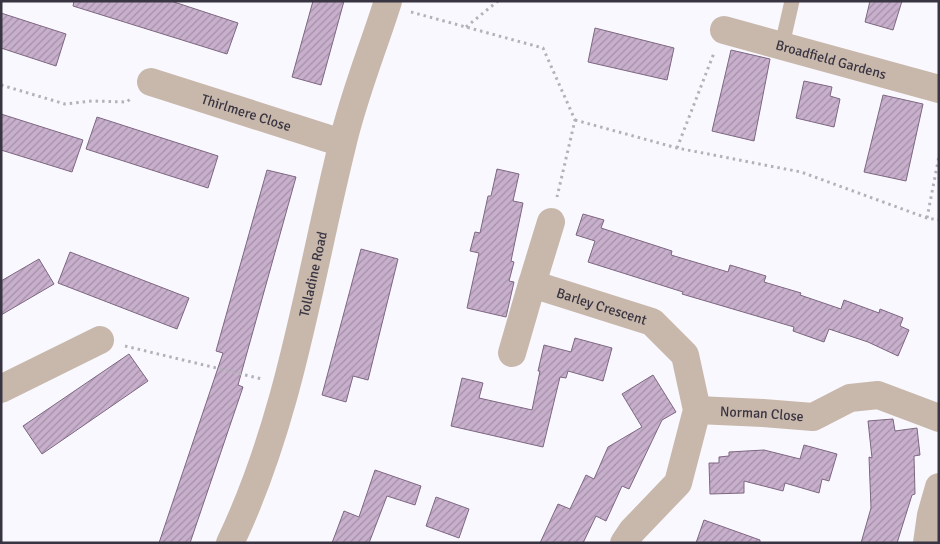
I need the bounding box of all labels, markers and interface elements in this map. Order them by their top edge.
street label: Broadfield Gardens [774,37,888,83]
street label: Thirlmere Close [199,91,293,135]
street label: Tolladine Road [296,230,331,319]
street label: Barley Crescent [554,284,649,329]
street label: Norman Close [720,403,804,425]

